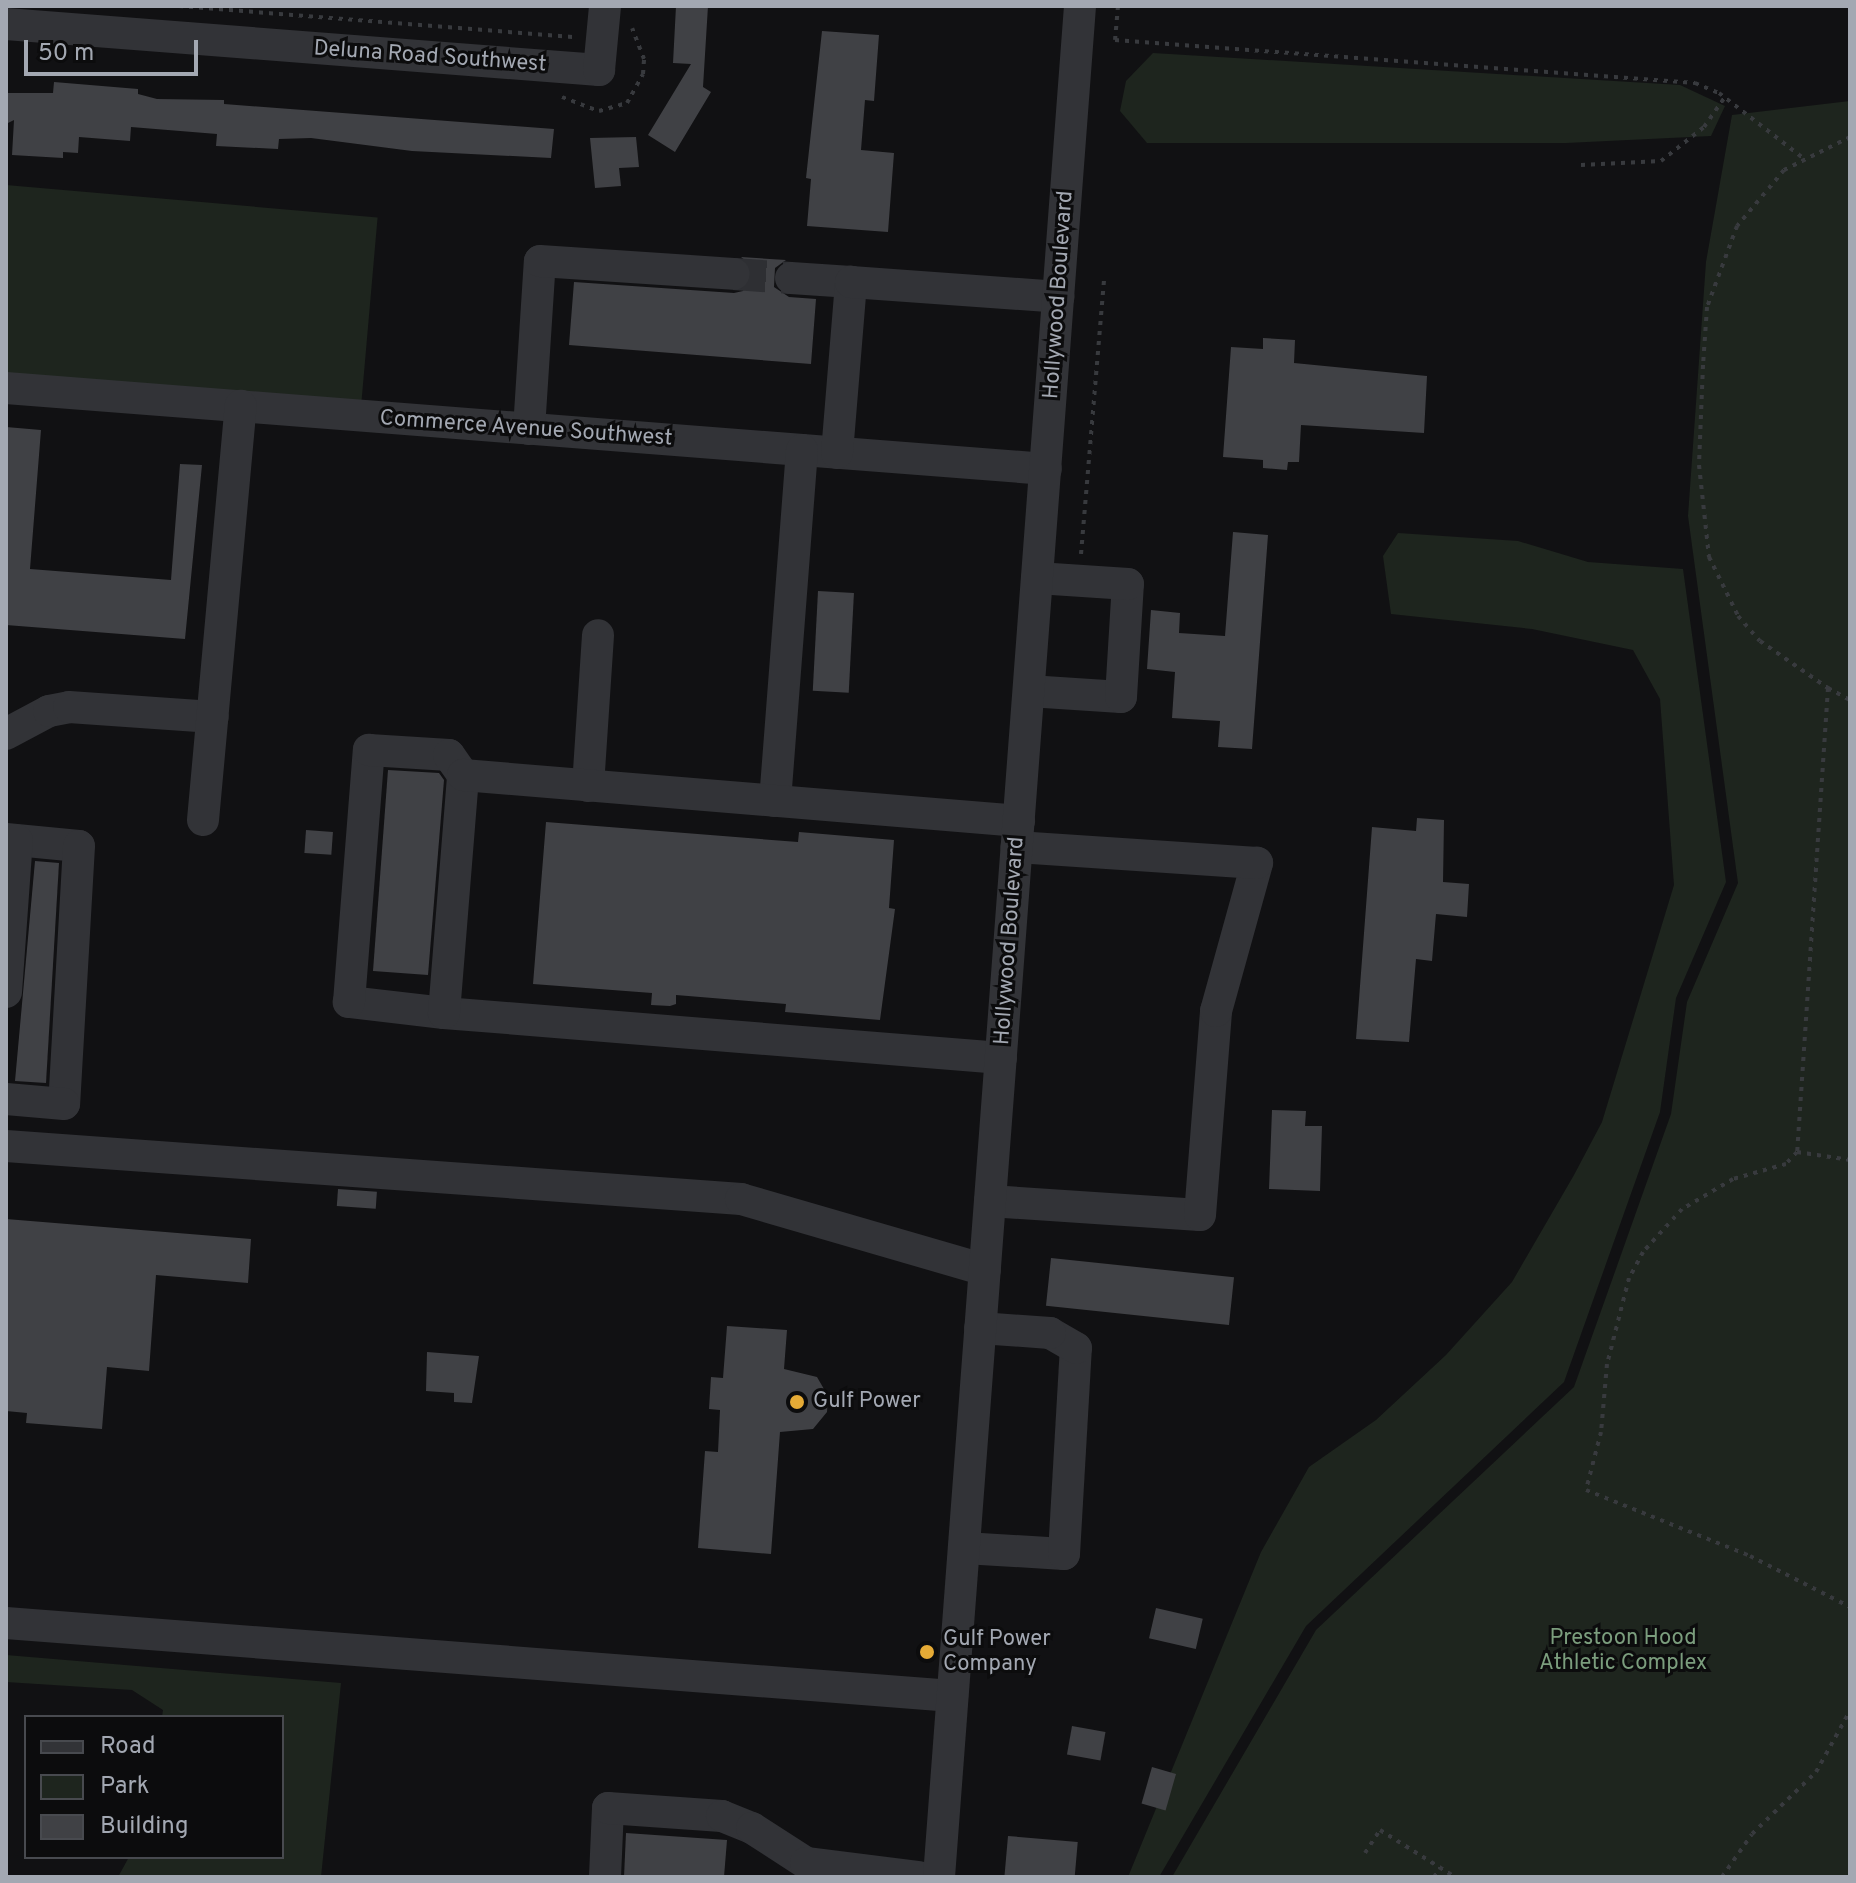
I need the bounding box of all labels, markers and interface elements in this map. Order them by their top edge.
scale bar [28,24,202,74]
street label: Deluna Road Southwest [313,36,547,78]
text: 50 m [38,39,94,69]
street label: Hollywood Boulevard [1039,190,1079,400]
street label: Commerce Avenue Southwest [378,406,674,452]
street label: Hollywood Boulevard [990,836,1030,1046]
place label: Gulf Power [813,1389,921,1415]
marker: Gulf Power [788,1393,806,1411]
park label: Prestoon Hood Athletic Complex [1539,1625,1707,1676]
place label: Gulf Power Company [943,1626,1051,1678]
marker: Gulf Power Company [918,1643,936,1661]
legend [24,1715,284,1859]
text: Road [100,1732,156,1762]
text: Park [100,1772,150,1802]
text: Building [100,1812,189,1842]

